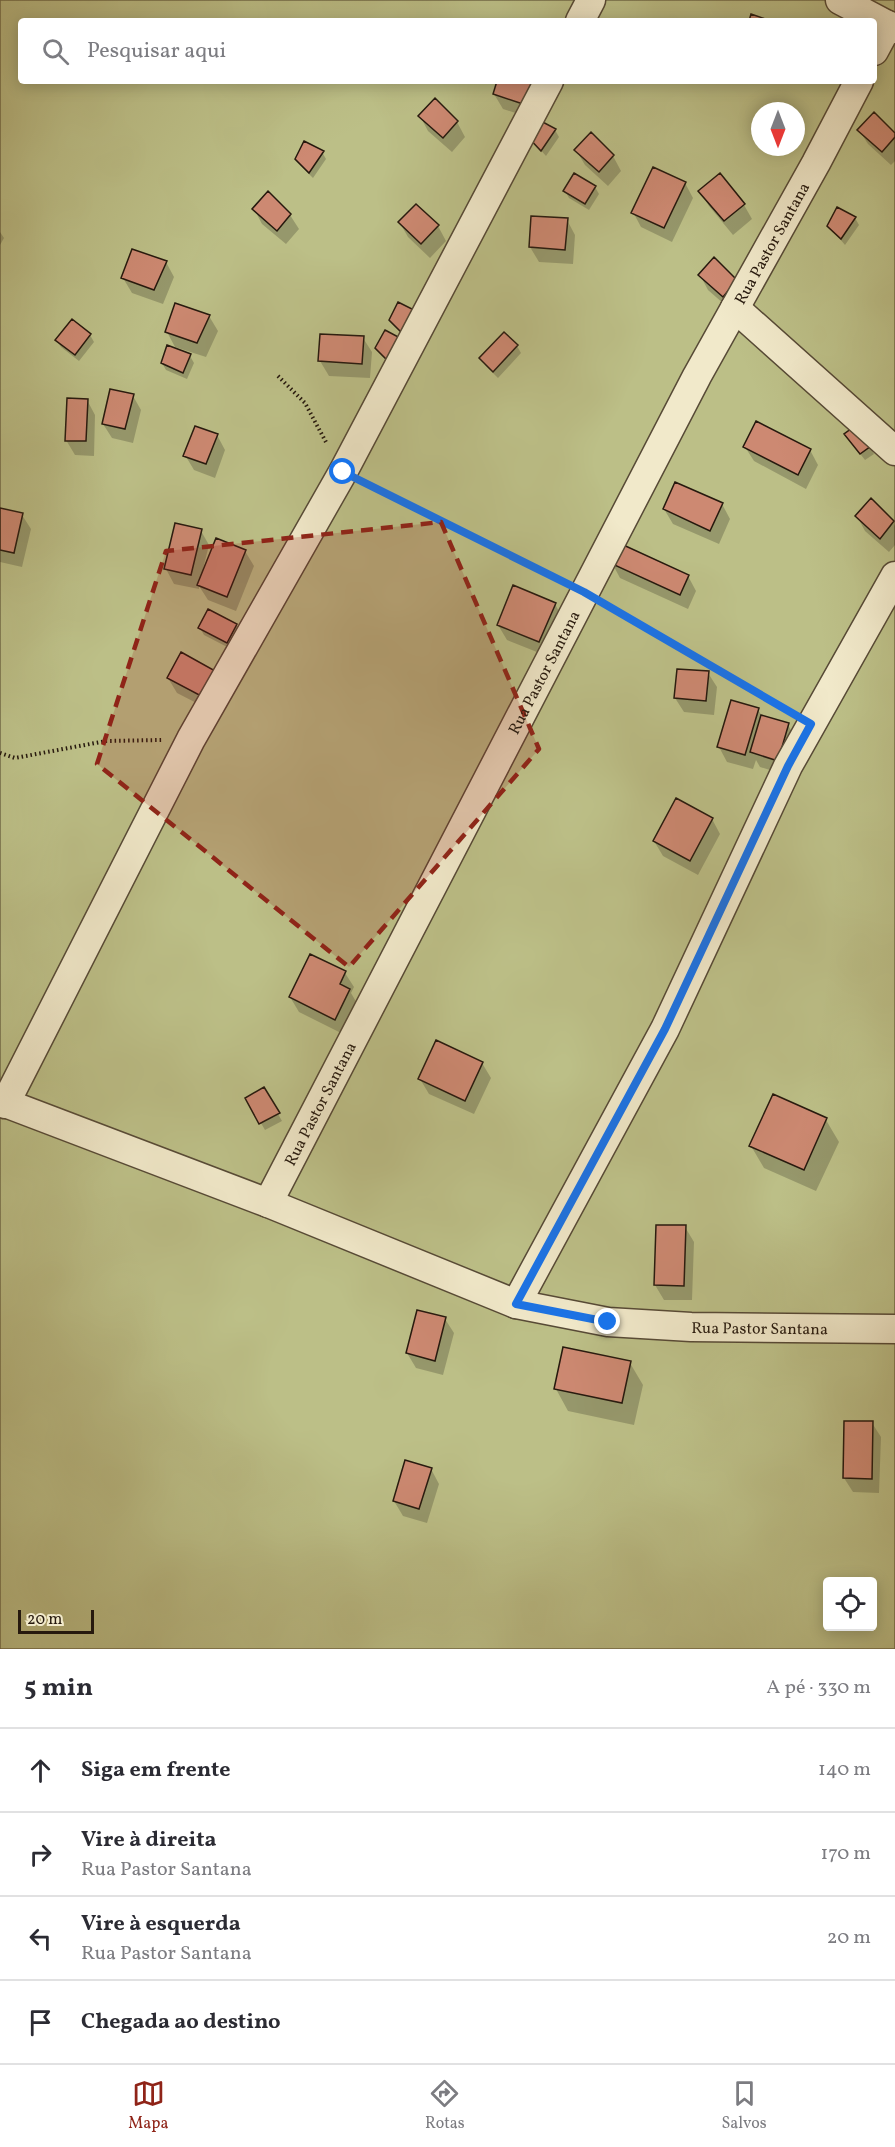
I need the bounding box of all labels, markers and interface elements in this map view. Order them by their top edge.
search box [18,18,877,84]
icon: search [39,35,72,68]
text: Pesquisar aqui [87,36,226,67]
north arrow [751,102,805,156]
street label: Rua Pastor Santana [730,179,816,309]
route start [329,458,355,484]
street label: Rua Pastor Santana [504,607,586,739]
street label: Rua Pastor Santana [280,1039,363,1170]
route end [594,1308,620,1334]
street label: Rua Pastor Santana [691,1318,828,1341]
map controls [823,1577,877,1631]
button: locate [823,1577,877,1631]
scale bar [18,1607,94,1634]
text: 20 m [27,1609,62,1631]
text: 5 min [24,1670,93,1706]
text: A pé · 330 m [766,1674,871,1702]
icon: ahead [24,1754,57,1787]
text: Siga em frente [81,1755,231,1786]
text: 140 m [818,1756,871,1784]
text: Vire à direita [81,1825,217,1856]
icon: right [24,1838,57,1871]
text: 170 m [821,1840,871,1868]
text: Rua Pastor Santana [81,1856,252,1884]
text: Vire à esquerda [81,1909,241,1940]
icon: left [24,1922,57,1955]
text: 20 m [827,1924,871,1952]
text: Rua Pastor Santana [81,1940,252,1968]
icon: arrive [24,2006,57,2039]
text: Chegada ao destino [81,2007,281,2038]
tab: Mapa [128,2077,168,2135]
tab: Rotas [425,2077,465,2135]
tab: Salvos [721,2077,767,2135]

